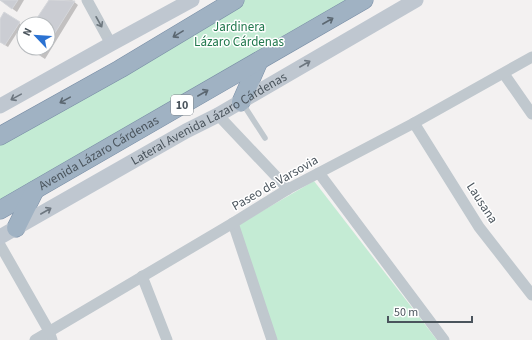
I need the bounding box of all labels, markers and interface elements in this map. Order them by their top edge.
north arrow [16,16,56,56]
one-way arrow [96,16,103,28]
one-way arrow [322,16,334,24]
park label: Jardinera Lázaro Cárdenas [194,18,284,51]
text: N [19,25,36,38]
one-way arrow [172,31,184,39]
one-way arrow [299,60,311,68]
street label: Lateral Avenida Lázaro Cárdenas [128,68,291,170]
one-way arrow [197,88,209,96]
one-way arrow [10,94,22,102]
road number: 10 [171,95,193,115]
one-way arrow [59,96,71,104]
street label: Avenida Lázaro Cárdenas [35,111,163,195]
street label: Paseo de Varsovia [229,151,321,215]
street label: Lausana [462,179,502,227]
one-way arrow [40,206,52,214]
scale bar [388,298,472,324]
text: 50 m [394,304,418,321]

